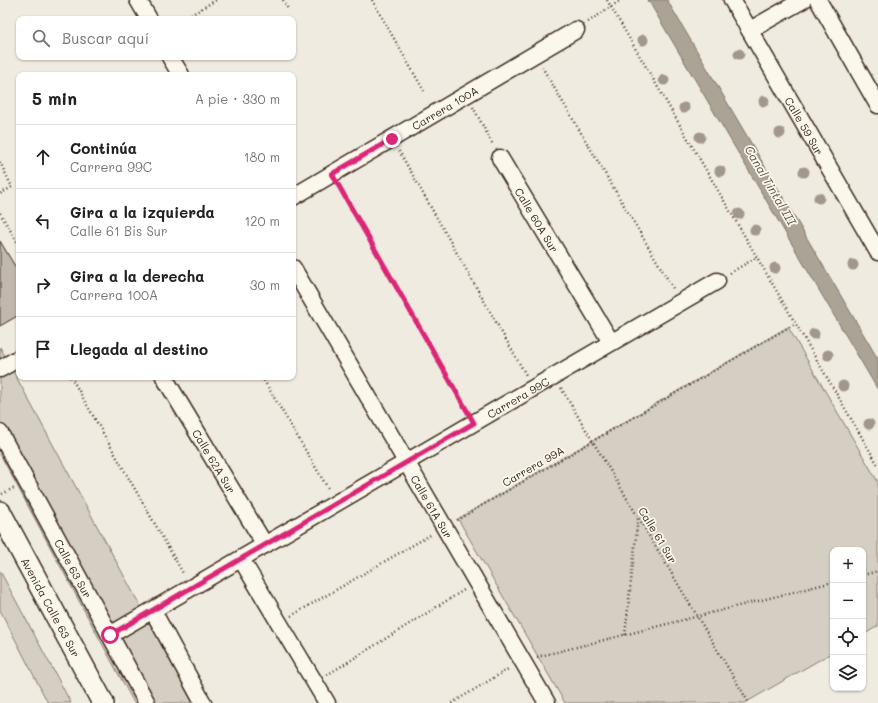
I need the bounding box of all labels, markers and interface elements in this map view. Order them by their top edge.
search box [16,16,296,60]
icon: search [30,27,52,49]
text: Buscar aquí [62,28,149,48]
street label: Carrera 100A [409,82,481,133]
text: 5 min [32,87,77,109]
text: A pie · 330 m [195,90,280,107]
street label: Calle 59 Sur [782,94,827,157]
route end [383,130,401,148]
text: Continúa [70,138,137,158]
water label: Canal Tintal III [742,142,801,228]
icon: ahead [32,146,54,168]
text: 180 m [244,148,280,165]
text: Carrera 99C [70,158,152,175]
street label: Calle 60A Sur [512,185,562,255]
text: Gira a la izquierda [70,202,215,222]
icon: left [32,210,54,232]
text: 120 m [244,212,280,229]
text: Calle 61 Bis Sur [70,222,167,239]
text: Gira a la derecha [70,266,204,286]
icon: right [32,274,54,296]
text: 30 m [250,276,280,293]
text: Carrera 100A [70,286,158,303]
icon: arrive [32,338,54,360]
text: Llegada al destino [70,339,208,359]
street label: Carrera 99C [484,373,552,421]
street label: Calle 62A Sur [189,426,240,496]
street label: Carrera 99A [499,442,567,490]
street label: Calle 61A Sur [408,472,457,541]
street label: Calle 61 Sur [635,504,681,566]
street label: Calle 63 Sur [52,536,96,600]
map controls [830,547,866,691]
button: + [830,547,866,583]
street label: Avenida Calle 63 Sur [18,555,84,659]
button: − [830,583,866,619]
button: locate [830,619,866,655]
route start [101,626,119,644]
button: layers [830,655,866,691]

